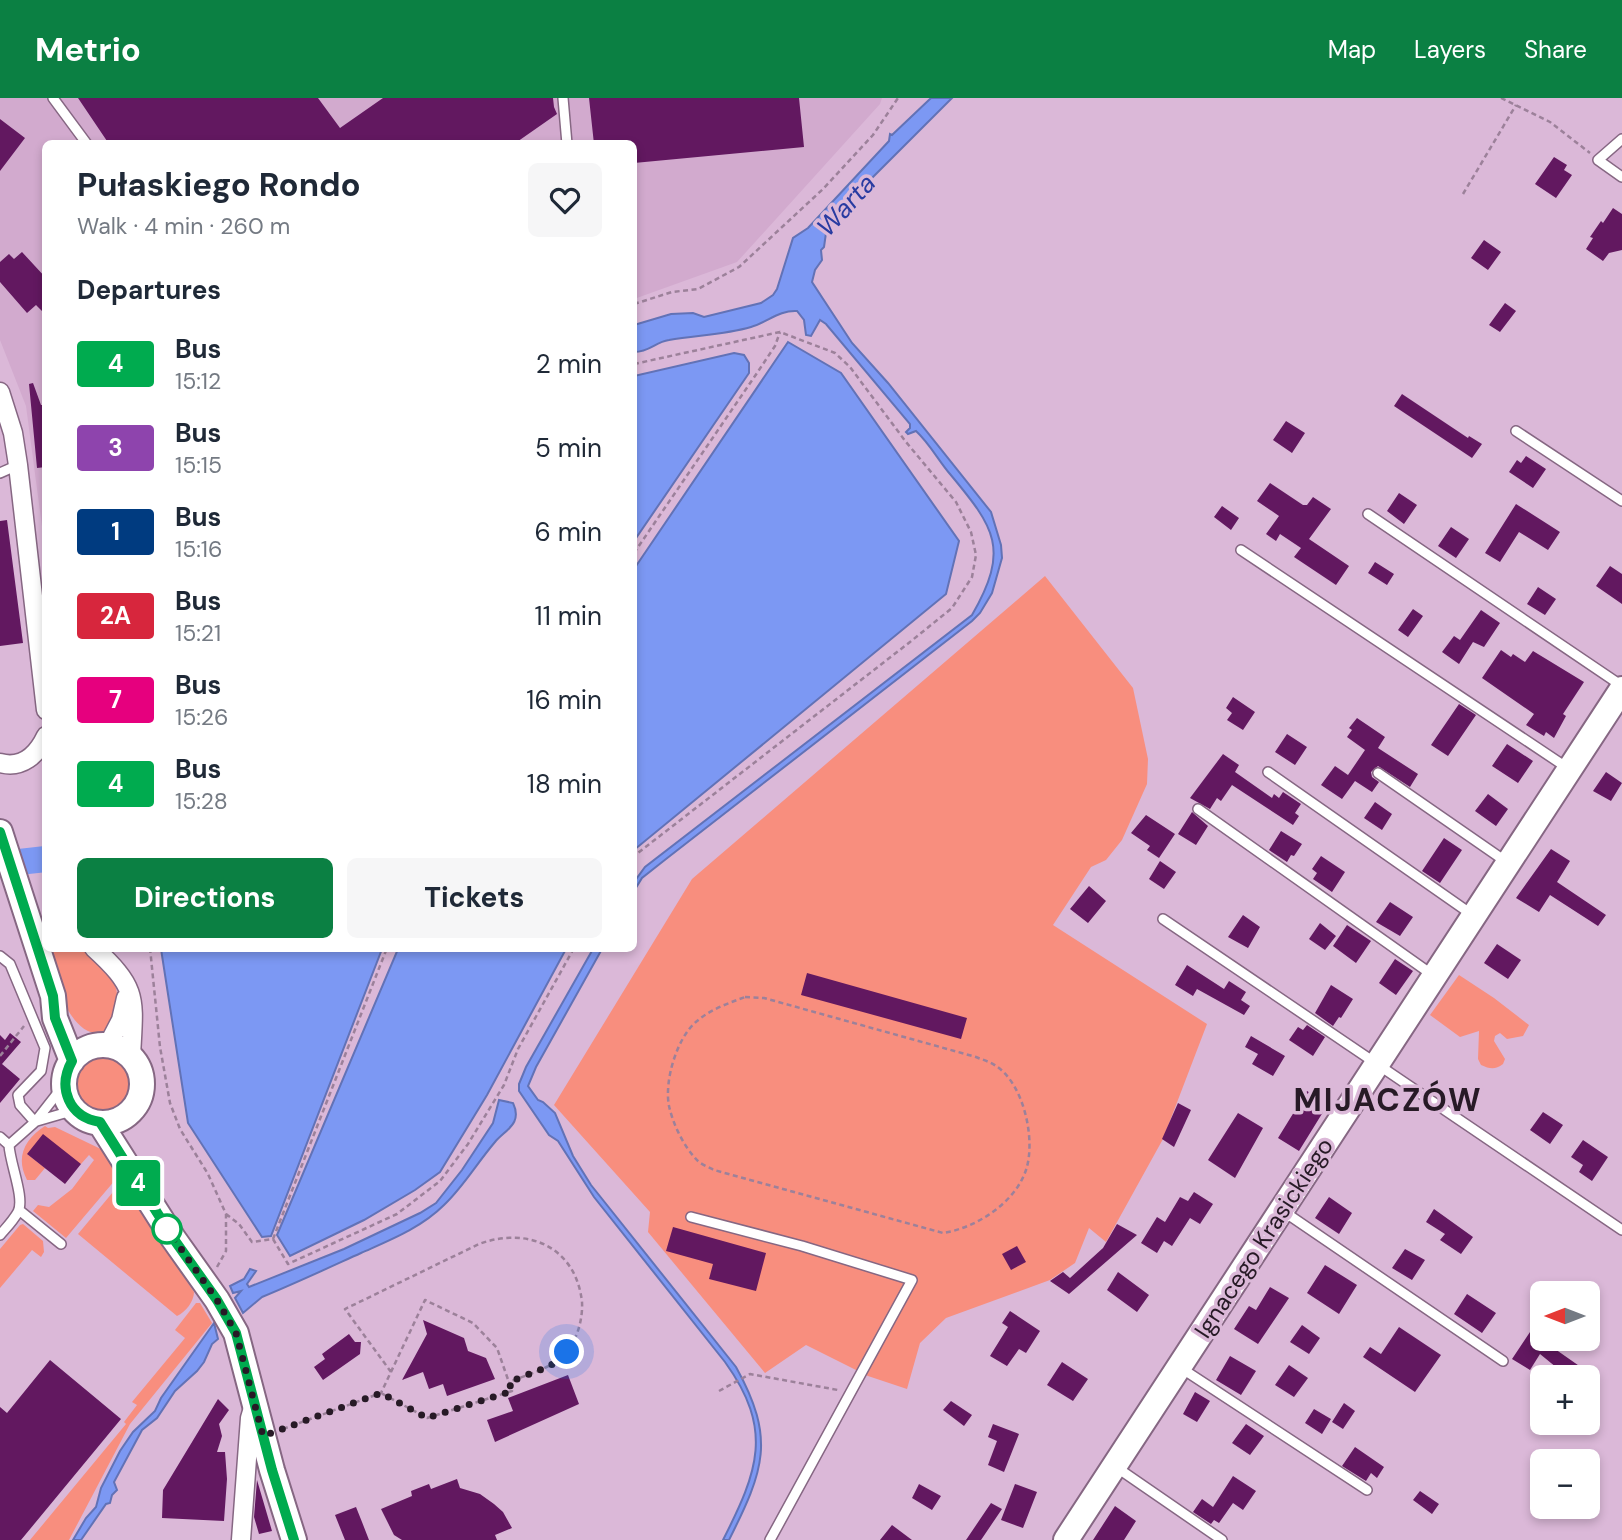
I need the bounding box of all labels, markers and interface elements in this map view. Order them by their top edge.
text: Metrio [35,28,141,71]
text: Map [1328,34,1376,65]
text: Layers [1414,34,1486,65]
text: Share [1524,34,1587,65]
text: Pułaskiego Rondo [77,163,361,206]
button: heart [528,163,602,237]
water label: Warta [809,167,883,243]
text: Walk · 4 min · 260 m [77,211,290,241]
text: Departures [77,273,221,307]
text: Bus [175,332,221,366]
text: 2 min [536,347,602,381]
text: 4 [108,348,123,379]
text: 15:12 [175,366,221,396]
text: Bus [175,416,221,450]
text: 5 min [535,431,602,465]
text: 3 [108,432,123,463]
text: 15:15 [175,450,222,480]
text: Bus [175,500,221,534]
text: 6 min [534,515,602,549]
text: 1 [111,516,120,547]
text: 15:16 [175,534,222,564]
text: Bus [175,584,221,618]
text: 11 min [535,599,602,633]
text: 2A [100,600,131,631]
text: 15:21 [175,618,221,648]
text: Bus [175,668,221,702]
text: 16 min [526,683,602,717]
text: 7 [109,684,122,715]
text: 15:26 [175,702,229,732]
text: Bus [175,752,221,786]
text: 18 min [527,767,602,801]
text: 4 [108,768,123,799]
text: 15:28 [175,786,228,816]
button: Directions [77,858,333,938]
button: Tickets [347,858,602,938]
district label: MIJACZÓW [1294,1079,1482,1121]
street label: Ignacego Krasickiego [1187,1132,1340,1344]
line badge: 4 [115,1160,161,1206]
text: 4 [130,1167,146,1198]
unlabelled marker [152,1214,182,1244]
north arrow [1530,1281,1600,1351]
map controls [1530,1281,1600,1519]
your location [549,1334,584,1369]
button: + [1530,1365,1600,1435]
button: − [1530,1449,1600,1519]

